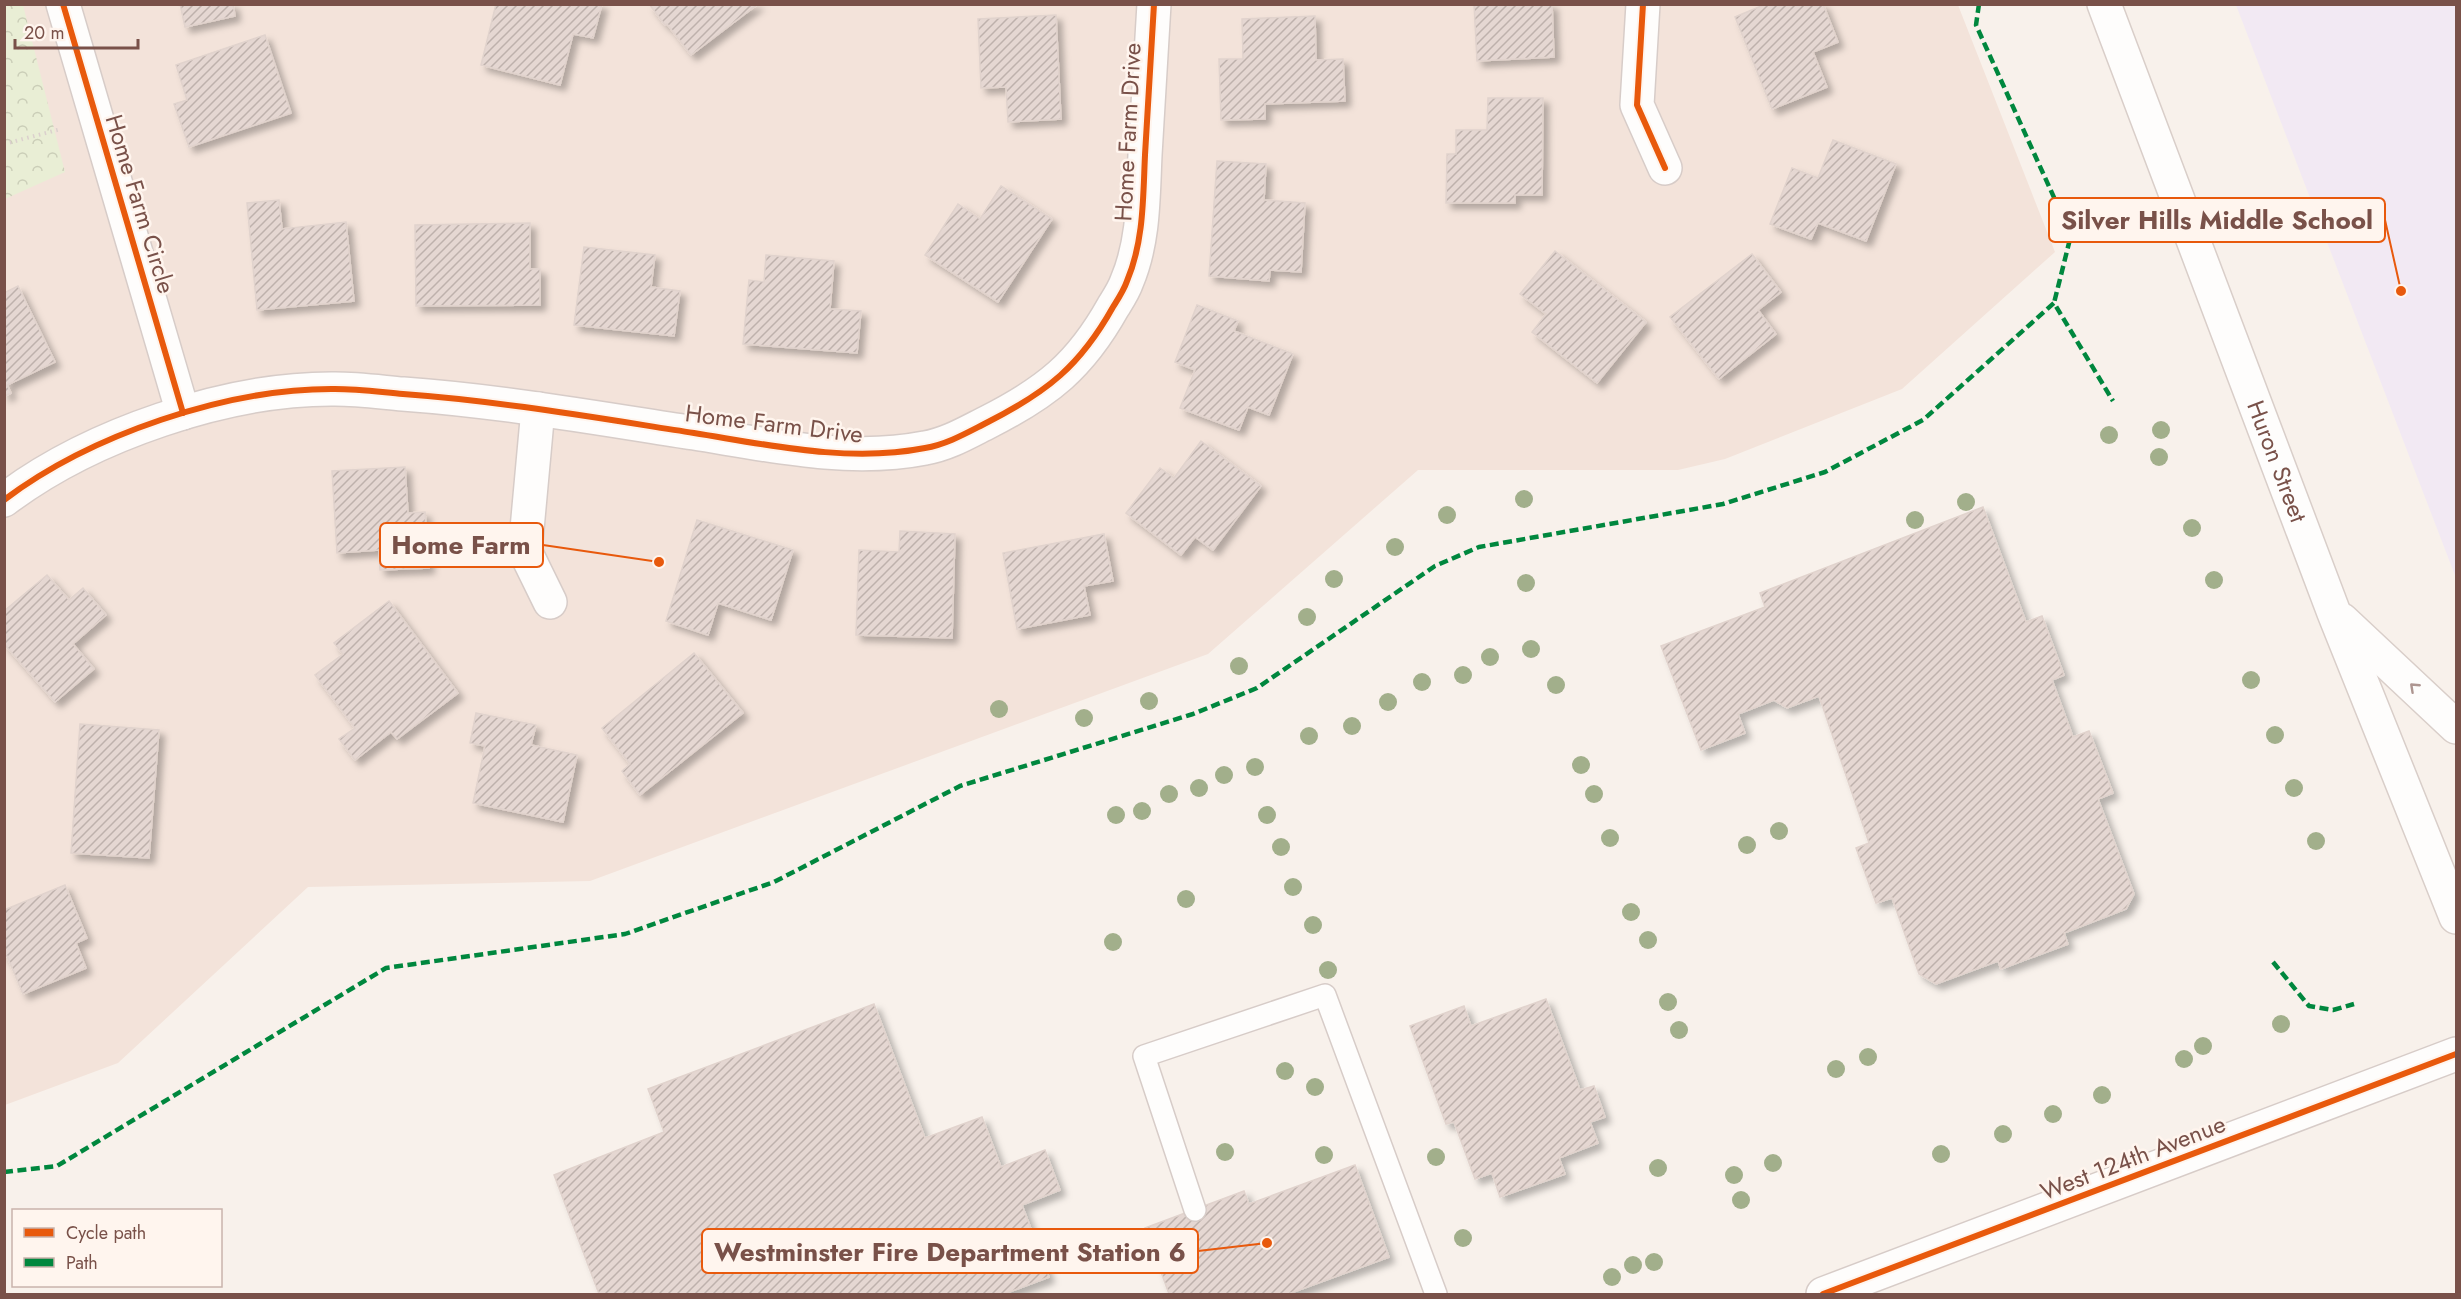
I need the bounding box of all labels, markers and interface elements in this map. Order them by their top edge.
scale bar [15,12,138,50]
text: 20 m [24,20,64,46]
street label: Home Farm Drive [1105,42,1150,222]
street label: Home Farm Circle [97,110,184,298]
callout: Silver Hills Middle School [2049,198,2385,242]
text: Silver Hills Middle School [2061,201,2373,239]
street label: Home Farm Drive [683,395,865,452]
street label: Huron Street [2238,395,2316,528]
callout: Home Farm [380,523,543,567]
text: Home Farm [391,526,531,564]
one-way arrow [2410,684,2421,695]
street label: West 124th Avenue [2035,1106,2230,1209]
legend [12,1209,222,1287]
text: Cycle path [66,1220,146,1246]
callout: Westminster Fire Department Station 6 [702,1229,1198,1273]
text: Westminster Fire Department Station 6 [714,1233,1186,1271]
text: Path [66,1250,98,1276]

